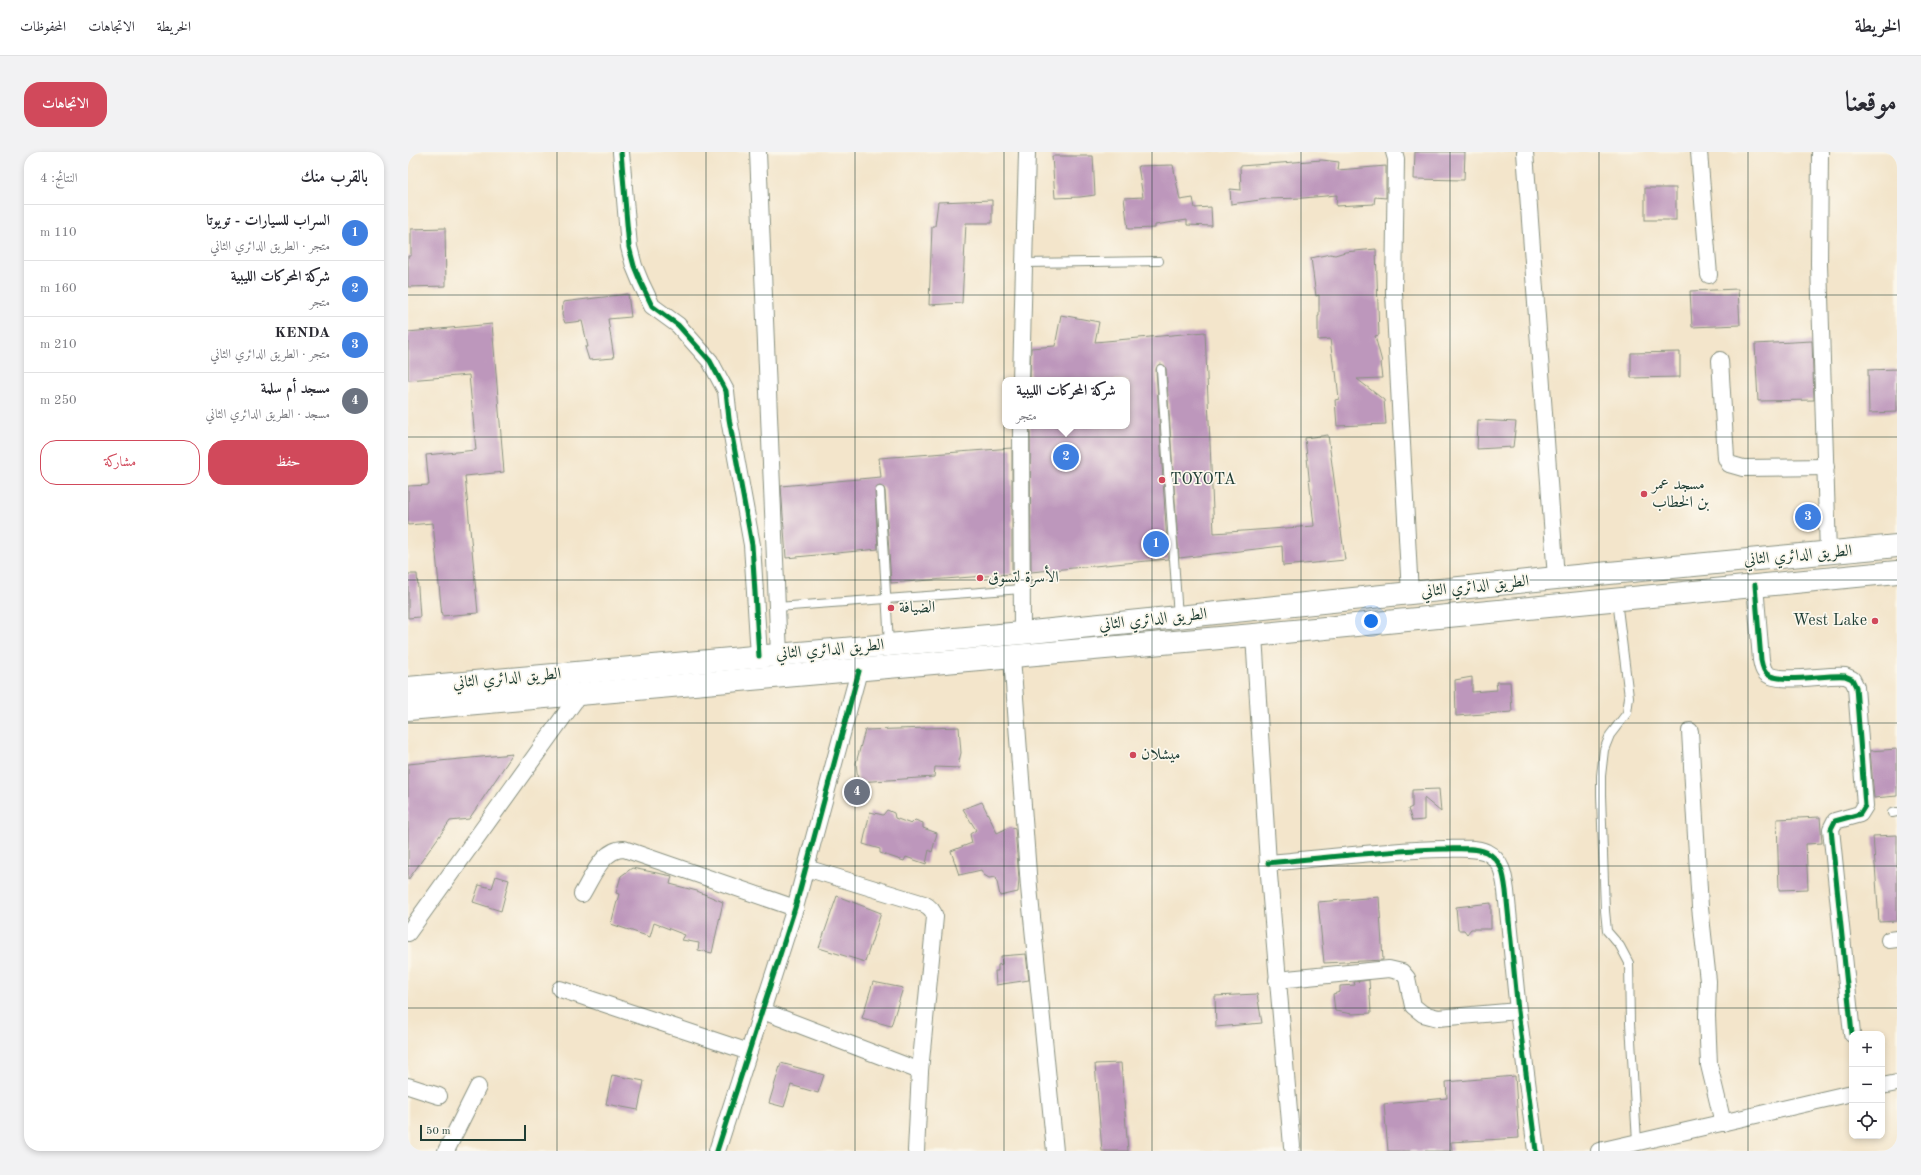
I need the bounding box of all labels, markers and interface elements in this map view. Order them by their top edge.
text: الخريطة [1855,18,1901,37]
text: المحفوظات [20,20,66,34]
text: الاتجاهات [88,20,135,34]
text: الخريطة [157,20,191,34]
button: الاتجاهات [24,82,107,127]
text: موقعنا [1845,90,1897,118]
text: بالقرب منك [300,169,368,186]
text: النتائج: 4 [40,172,78,185]
text: السراب للسيارات - تويوتا [206,214,330,229]
text: 110 m [40,226,77,239]
text: 1 [351,226,359,239]
text: متجر · الطريق الدائري الثاني [210,240,330,253]
text: شركة المحركات الليبية [231,270,330,285]
text: 160 m [40,282,77,295]
text: 2 [351,282,359,295]
text: متجر [309,296,330,309]
text: KENDA [274,326,330,341]
text: 210 m [40,338,77,351]
text: 3 [351,338,359,351]
text: متجر · الطريق الدائري الثاني [210,348,330,361]
popup [1002,377,1130,429]
text: مسجد أم سلمة [261,382,330,397]
text: شركة المحركات الليبية [1016,384,1116,399]
text: 250 m [40,394,77,407]
text: 4 [351,394,359,407]
text: مسجد · الطريق الدائري الثاني [205,408,330,421]
text: متجر [1016,410,1037,423]
button: مشاركة [40,440,200,485]
button: حفظ [208,440,368,485]
pin: 2 [1053,442,1079,472]
place label: TOYOTA [1170,472,1236,488]
marker: TOYOTA [1157,475,1167,485]
place label: مسجد عمر بن الخطاب [1650,477,1709,512]
marker: مسجد عمر بن الخطاب [1639,489,1649,499]
pin: 3 [1795,502,1821,532]
pin: 1 [1143,529,1169,559]
street label: الطريق الدائري الثاني [1743,543,1853,572]
place label: الأسرة لتسوق [988,565,1059,587]
marker: الأسرة لتسوق [975,573,985,583]
street label: الطريق الدائري الثاني [1420,573,1530,604]
place label: الضيافة [899,600,935,616]
marker: الضيافة [886,603,896,613]
street label: الطريق الدائري الثاني [1098,606,1208,637]
your location [1361,611,1381,631]
place label: West Lake [1793,613,1867,629]
marker: West Lake [1870,616,1880,626]
street label: الطريق الدائري الثاني [775,637,885,666]
street label: الطريق الدائري الثاني [452,666,562,695]
place label: ميشلان [1141,747,1180,763]
marker: ميشلان [1128,750,1138,760]
pin: 4 [844,777,870,807]
map controls [1849,1031,1885,1139]
button: + [1849,1031,1885,1067]
button: − [1849,1067,1885,1103]
button: locate [1849,1103,1885,1139]
scale bar [420,1123,526,1142]
text: 50 m [426,1126,451,1137]

